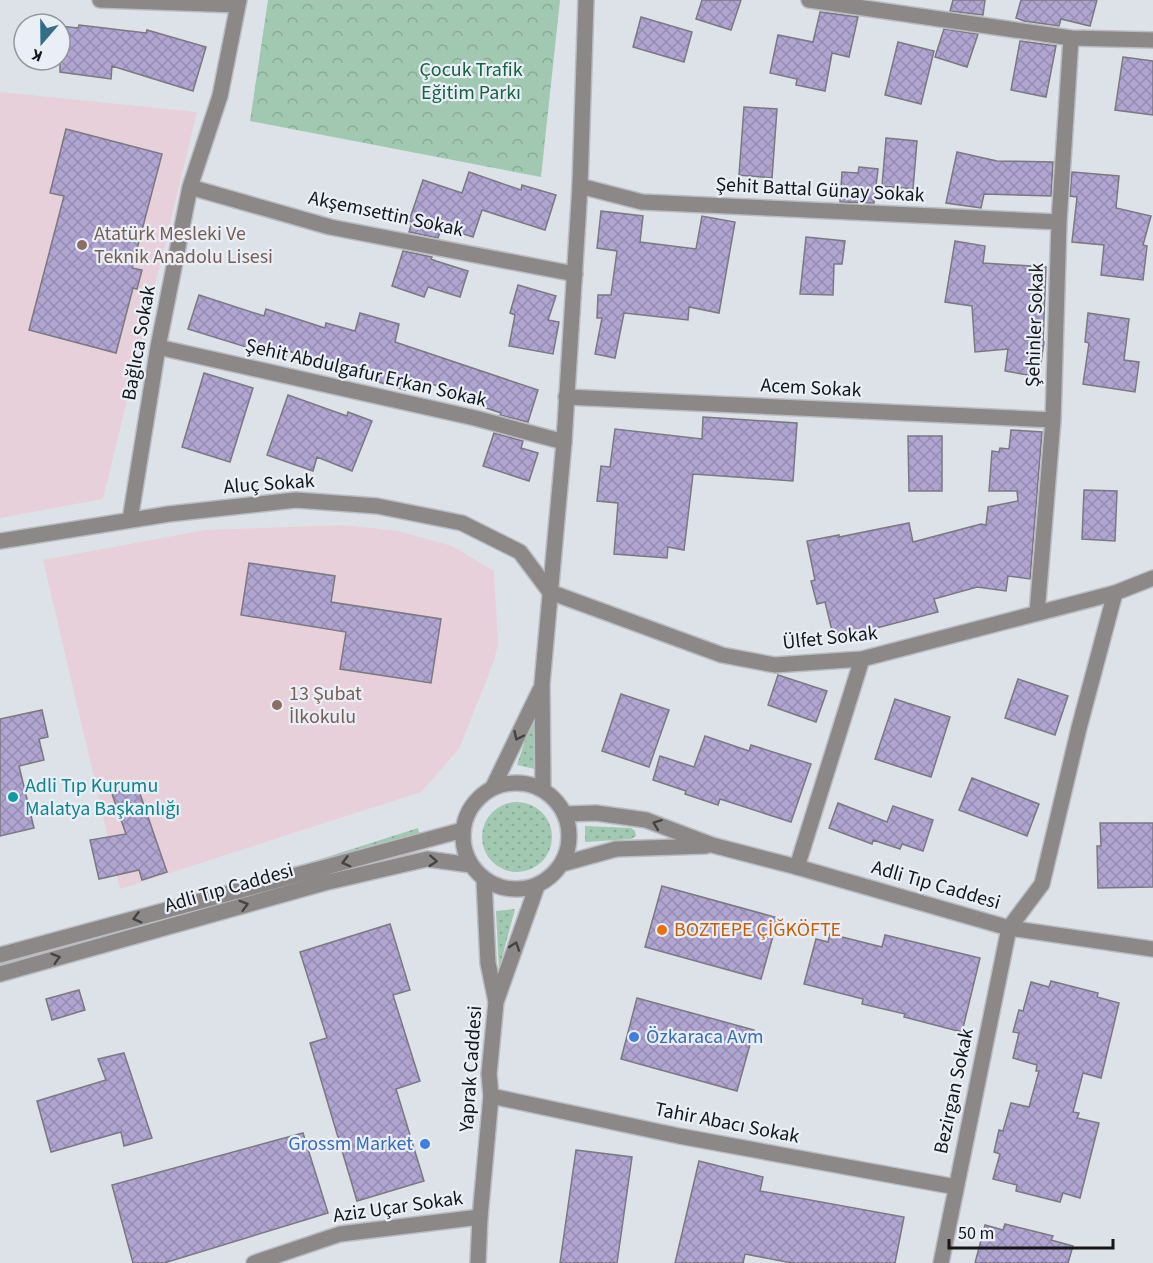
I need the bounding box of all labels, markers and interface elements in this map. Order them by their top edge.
north arrow [12,12,72,72]
text: K [29,43,46,67]
park label: Çocuk Trafik Eğitim Parkı [419,56,523,107]
street label: Şehit Battal Günay Sokak [715,171,925,209]
street label: Akşemsettin Sokak [306,184,466,244]
place label: Atatürk Mesleki Ve Teknik Anadolu Lisesi [94,220,273,271]
marker: Atatürk Mesleki Ve Teknik Anadolu Lisesi [75,238,89,252]
street label: Şehinler Sokak [1019,262,1051,388]
street label: Bağlıca Sokak [115,283,163,403]
street label: Şehit Abdulgafur Erkan Sokak [242,332,490,414]
street label: Acem Sokak [760,371,862,405]
street label: Aluç Sokak [223,467,316,501]
street label: Ülfet Sokak [781,619,879,657]
place label: 13 Şubat İlkokulu [289,680,362,731]
marker: 13 Şubat İlkokulu [270,698,284,712]
one-way arrow [513,729,525,740]
place label: Adli Tıp Kurumu Malatya Başkanlığı [25,772,180,823]
marker: Adli Tıp Kurumu Malatya Başkanlığı [6,790,20,804]
one-way arrow [652,819,663,831]
street label: Adli Tıp Caddesi [868,853,1004,917]
one-way arrow [341,854,351,867]
one-way arrow [429,854,438,867]
street label: Adli Tıp Caddesi [161,856,297,920]
one-way arrow [238,900,249,912]
one-way arrow [132,911,143,923]
place label: BOZTEPE ÇİĞKÖFTE [674,916,841,944]
marker: BOZTEPE ÇİĞKÖFTE [655,923,669,937]
one-way arrow [508,941,521,952]
one-way arrow [51,953,61,966]
street label: Yaprak Caddesi [453,1005,489,1134]
place label: Özkaraca Avm [646,1023,764,1051]
street label: Bezirgan Sokak [927,1025,981,1156]
marker: Özkaraca Avm [627,1030,641,1044]
street label: Tahir Abacı Sokak [652,1095,802,1151]
place label: Grossm Market [288,1130,413,1158]
marker: Grossm Market [418,1137,432,1151]
street label: Aziz Uçar Sokak [331,1184,465,1230]
scale bar [949,1212,1112,1250]
text: 50 m [958,1221,994,1246]

